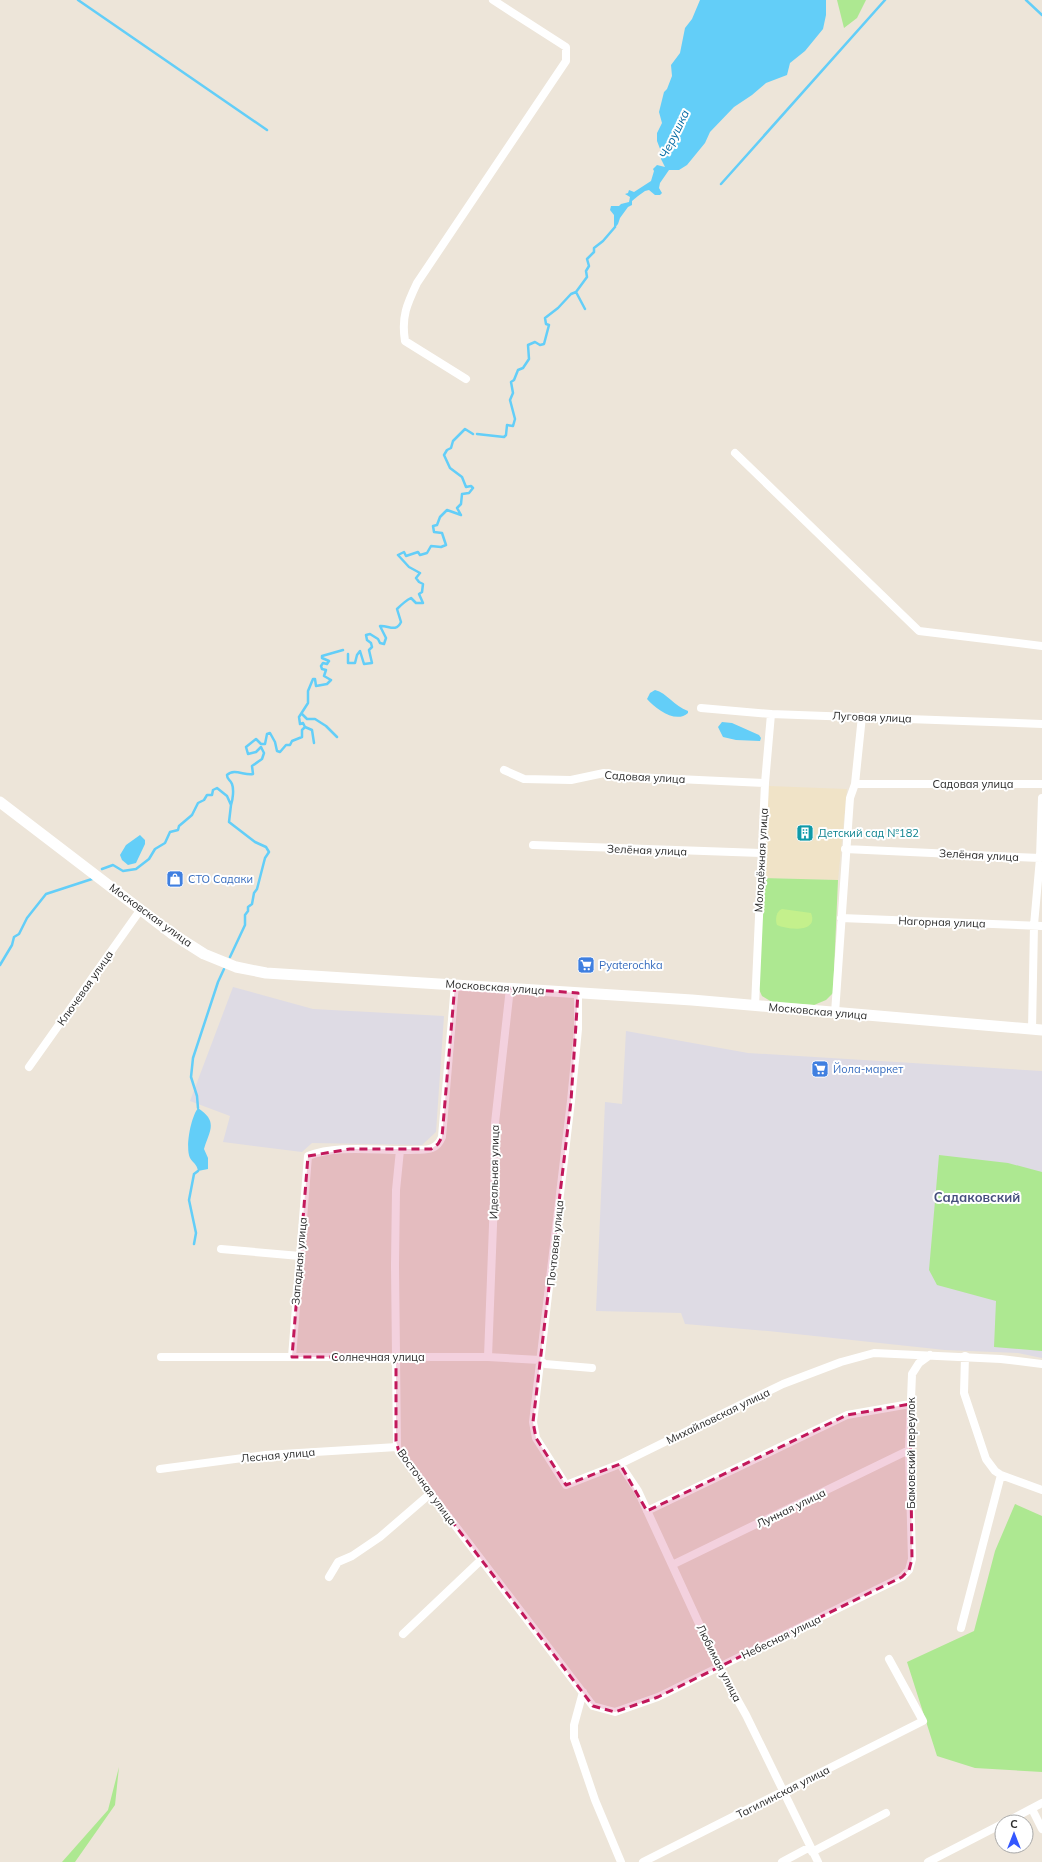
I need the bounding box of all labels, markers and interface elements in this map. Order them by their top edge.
water label: Черушка [656,107,692,161]
street label: Луговая улица [832,709,912,725]
street label: Садовая улица [604,768,686,786]
street label: Садовая улица [932,777,1014,791]
street label: Молодёжная улица [751,807,771,913]
building icon: Детский сад №182 [795,823,815,843]
place label: Детский сад №182 [818,826,919,840]
street label: Зелёная улица [607,842,687,858]
street label: Зелёная улица [939,846,1019,864]
shop icon: СТО Садаки [165,869,185,889]
place label: СТО Садаки [188,872,253,886]
street label: Московская улица [107,880,195,950]
street label: Нагорная улица [898,913,986,931]
street label: Ключевая улица [54,948,116,1028]
supermarket icon: Pyaterochka [576,955,596,975]
place label: Pyaterochka [599,958,663,972]
street label: Московская улица [445,977,545,997]
street label: Московская улица [768,1000,868,1022]
supermarket icon: Йола-маркет [810,1059,830,1079]
place label: Йола-маркет [833,1062,903,1076]
street label: Идеальная улица [486,1125,502,1219]
district label: Садаковский [934,1189,1020,1205]
street label: Почтовая улица [544,1199,566,1287]
street label: Западная улица [288,1217,310,1305]
street label: Солнечная улица [331,1350,425,1364]
street label: Михайловская улица [664,1385,772,1447]
street label: Бамовский переулок [904,1397,918,1509]
street label: Лесная улица [240,1445,316,1465]
street label: Восточная улица [395,1446,459,1528]
street label: Лунная улица [754,1485,828,1531]
street label: Небесная улица [739,1612,823,1662]
street label: Любимая улица [693,1622,745,1704]
street label: Тагилинская улица [734,1762,832,1822]
north arrow [994,1814,1034,1854]
text: С [1010,1817,1018,1831]

